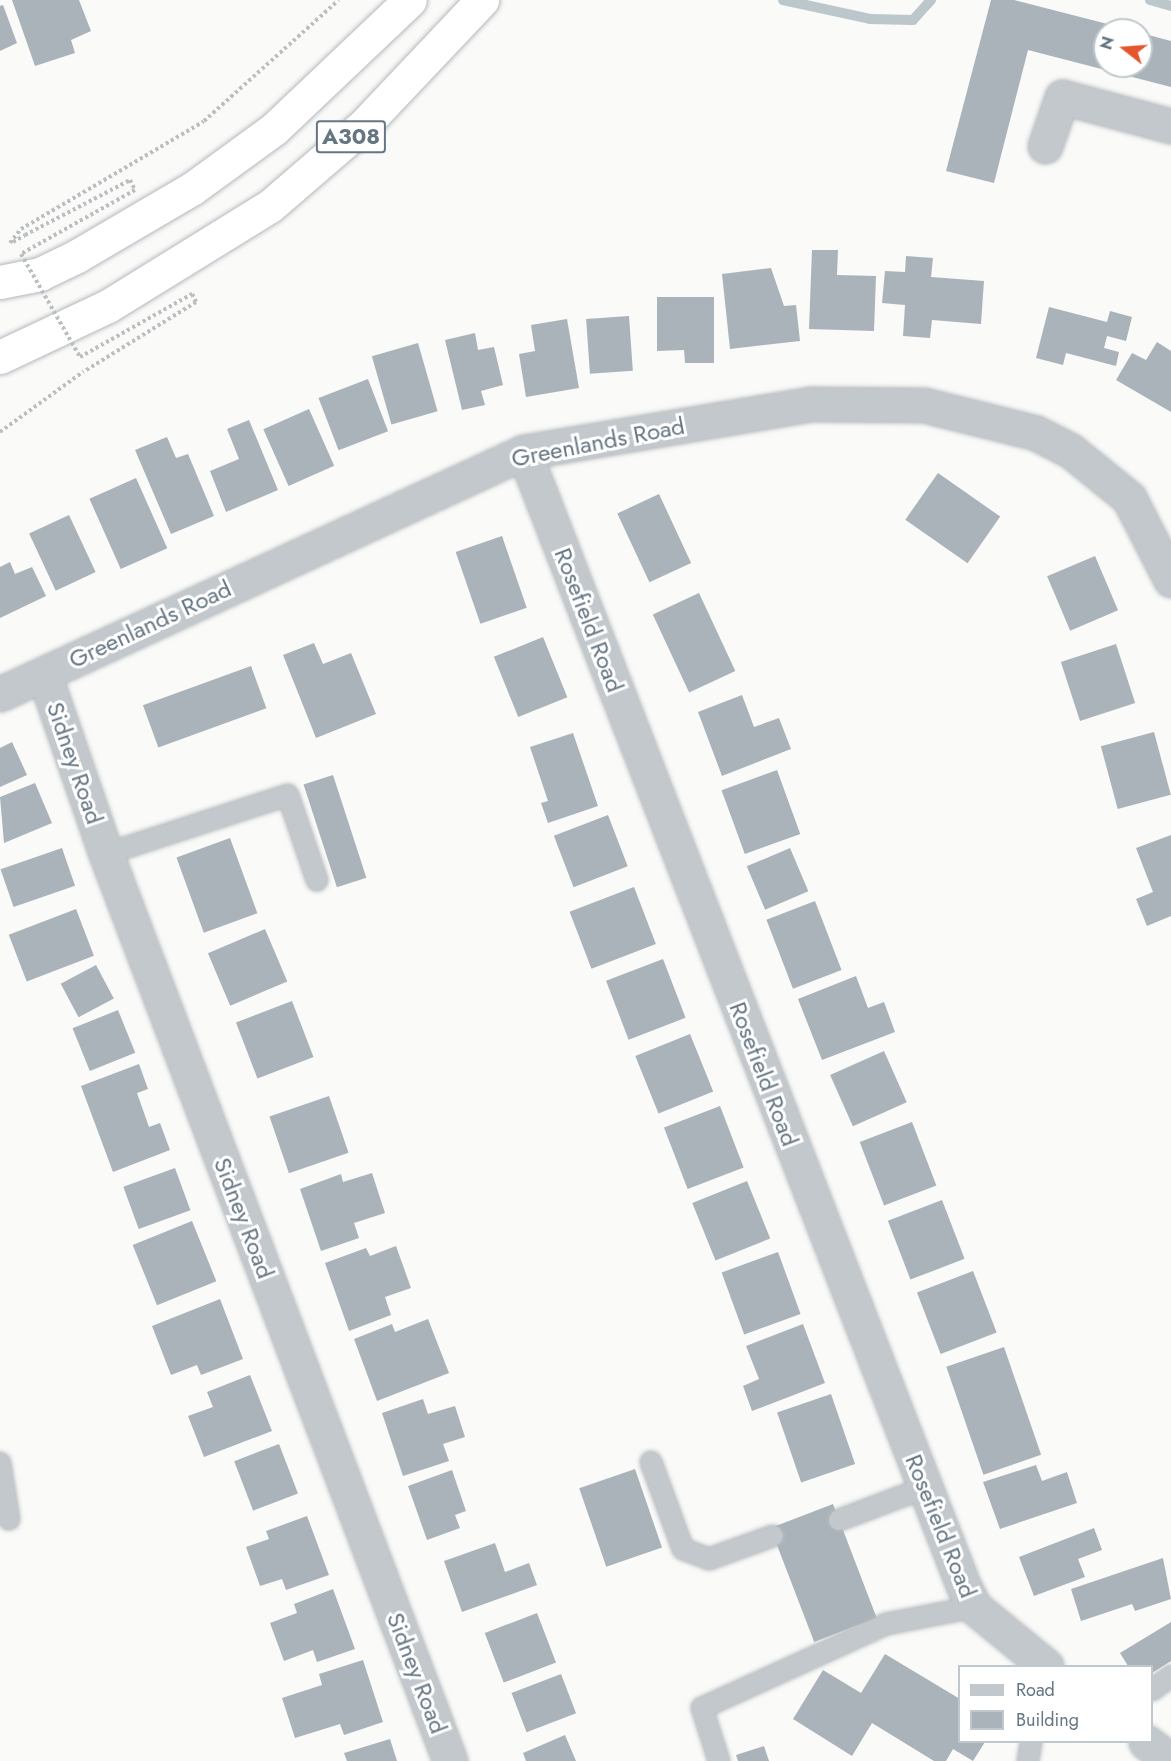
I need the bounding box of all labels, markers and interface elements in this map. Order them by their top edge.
north arrow [1093,18,1153,78]
text: N [1094,34,1120,53]
road number: A308 [315,118,387,156]
street label: Greenlands Road [509,411,687,473]
street label: Rosefield Road [548,544,630,696]
street label: Greenlands Road [64,574,236,674]
street label: Sidney Road [41,698,109,828]
street label: Rosefield Road [723,998,805,1150]
street label: Sidney Road [208,1153,280,1283]
street label: Rosefield Road [899,1450,983,1602]
street label: Sidney Road [381,1608,453,1738]
legend [958,1665,1153,1743]
text: Road [1016,1677,1055,1703]
text: Building [1016,1707,1079,1733]

